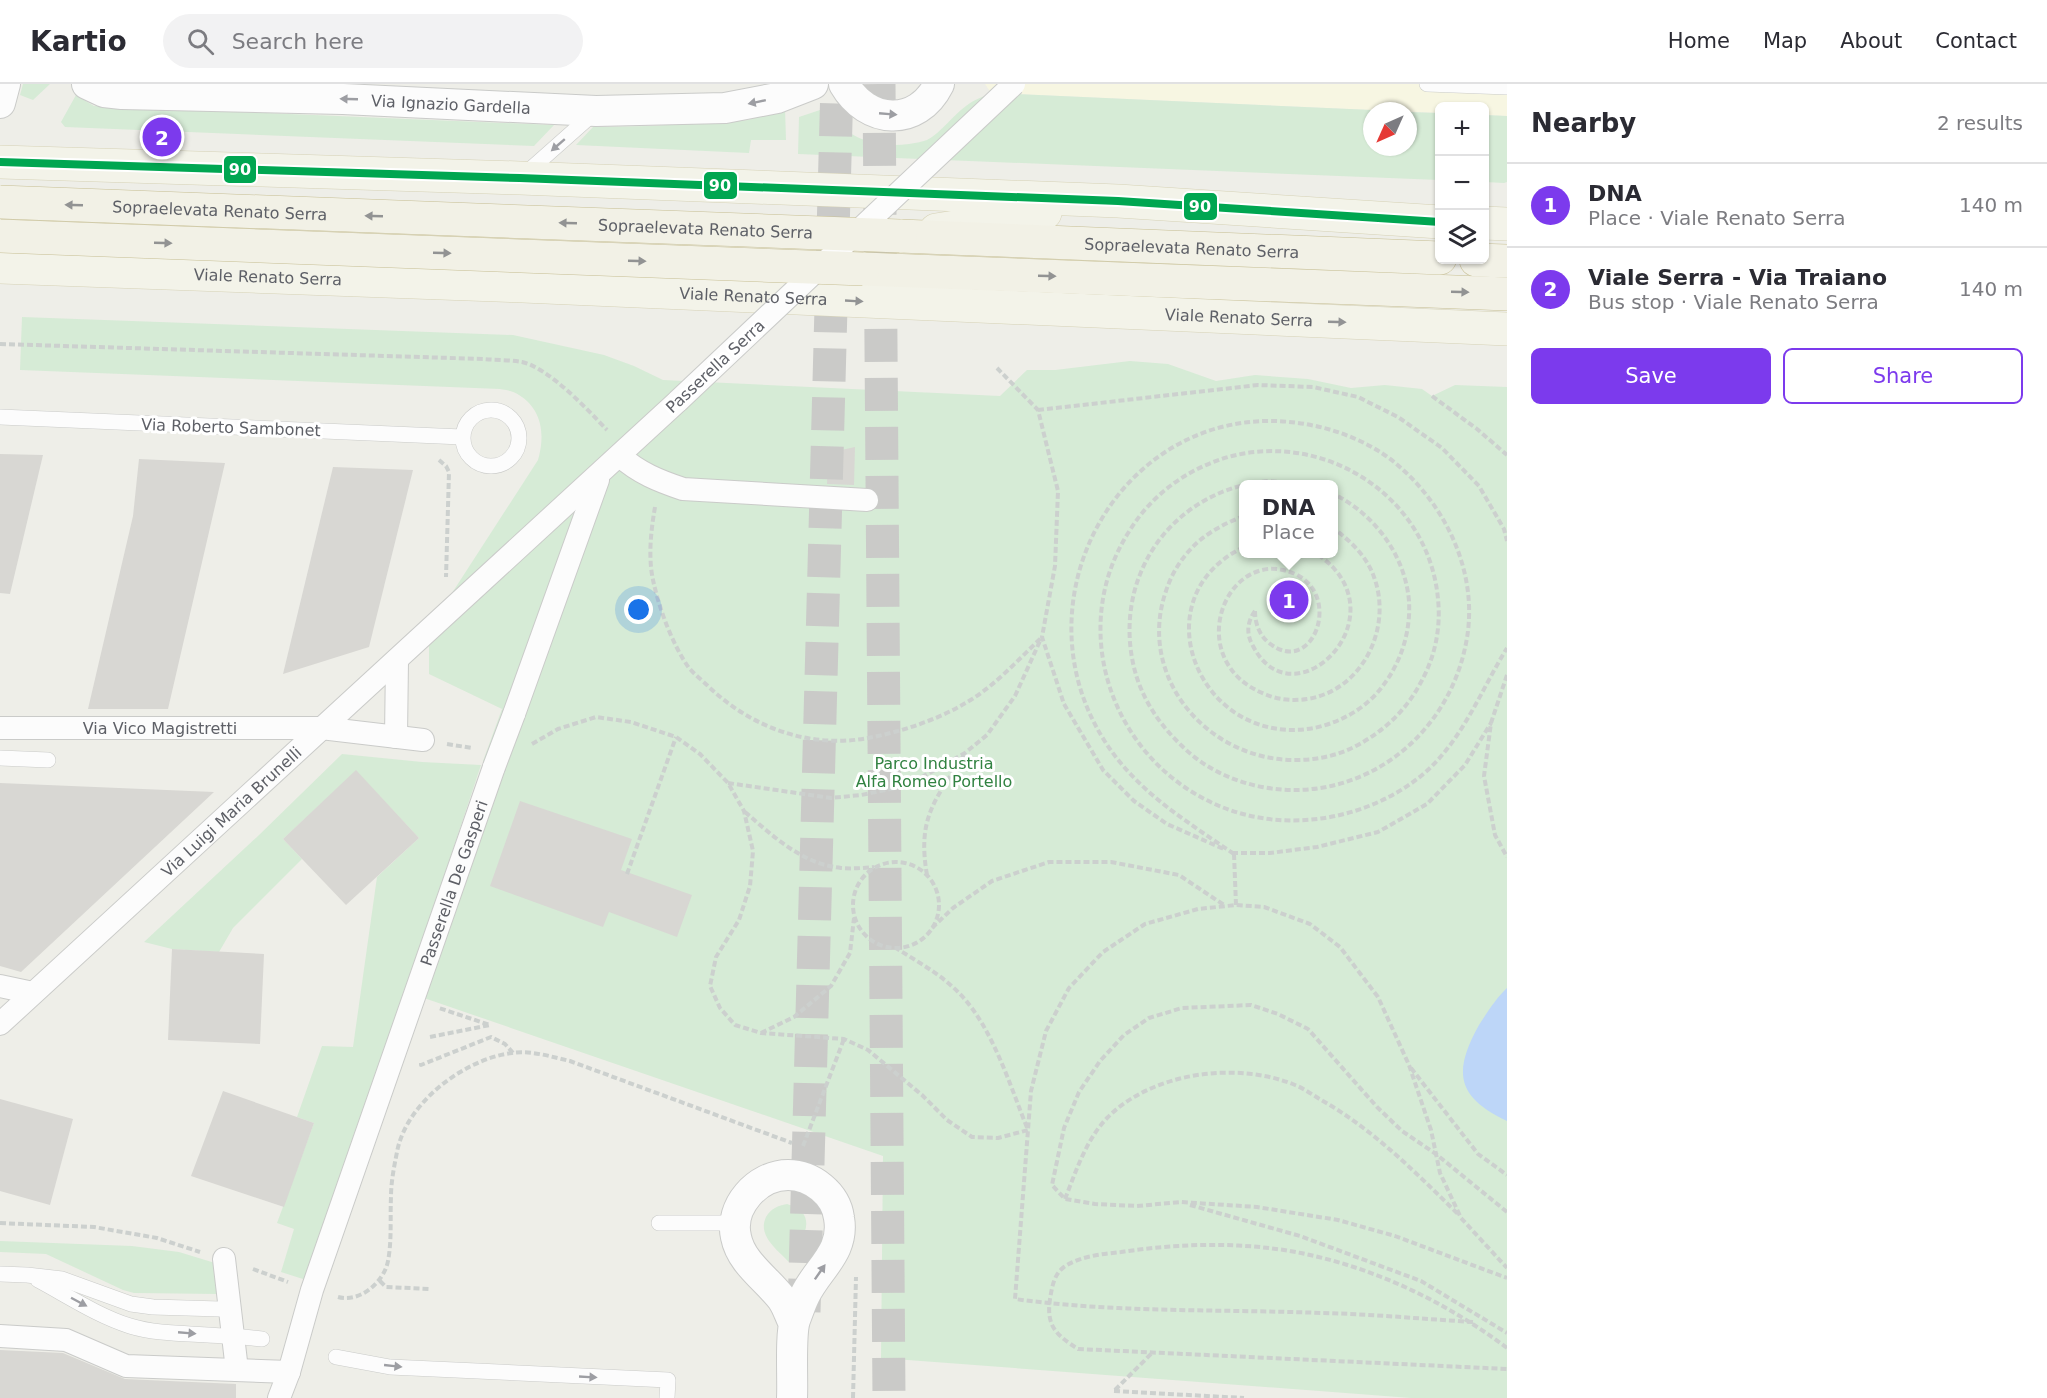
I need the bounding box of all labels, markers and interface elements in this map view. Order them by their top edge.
search box [163,14,583,68]
text: Kartio [30,25,127,58]
icon: search [184,25,217,58]
text: Search here [232,29,364,54]
text: Home [1668,29,1730,53]
text: Map [1763,29,1807,53]
text: About [1840,29,1902,53]
text: Contact [1935,29,2017,53]
street label: Via Ignazio Gardella [371,91,531,118]
one-way arrow [340,95,359,104]
one-way arrow [748,98,767,108]
north arrow [1363,102,1417,156]
map controls [1435,102,1489,264]
button: + [1435,102,1489,156]
text: Nearby [1531,108,1636,138]
one-way arrow [878,109,897,119]
text: 2 results [1937,111,2023,135]
pin: 2 [142,115,182,160]
one-way arrow [550,138,566,151]
line badge: 90 [223,155,257,184]
button: − [1435,156,1489,210]
text: 90 [229,160,251,179]
line badge: 90 [703,171,738,200]
text: 90 [709,176,731,195]
text: DNA [1588,181,1642,206]
line badge: 90 [1183,192,1218,221]
text: 1 [1544,193,1557,217]
text: 140 m [1959,193,2023,217]
street label: Sopraelevata Renato Serra [112,197,328,224]
text: 90 [1189,197,1211,216]
one-way arrow [64,200,83,209]
text: Place · Viale Renato Serra [1588,206,1846,230]
button: layers [1435,210,1489,264]
one-way arrow [364,211,383,221]
street label: Sopraelevata Renato Serra [598,216,813,243]
one-way arrow [559,219,578,228]
street label: Sopraelevata Renato Serra [1084,235,1300,262]
one-way arrow [154,238,173,247]
one-way arrow [433,249,452,258]
one-way arrow [628,256,647,265]
street label: Viale Renato Serra [193,265,342,289]
text: Viale Serra - Via Traiano [1588,265,1887,290]
one-way arrow [1038,272,1057,281]
text: 2 [1544,277,1557,301]
text: 140 m [1959,277,2023,301]
street label: Viale Renato Serra [679,284,828,309]
one-way arrow [1450,287,1469,297]
text: Bus stop · Viale Renato Serra [1588,290,1879,314]
one-way arrow [844,297,863,306]
street label: Viale Renato Serra [1164,305,1313,331]
street label: Passerella Serra [662,316,769,417]
one-way arrow [1327,317,1346,327]
button: Save [1531,348,1771,404]
button: Share [1783,348,2023,404]
street label: Via Roberto Sambonet [141,415,321,440]
popup [1239,480,1338,558]
text: DNA [1262,495,1315,520]
text: Place [1262,520,1315,544]
pin: 1 [1270,578,1308,622]
your location [624,595,653,624]
street label: Via Vico Magistretti [83,719,237,738]
street label: Via Luigi Maria Brunelli [158,743,306,881]
park label: Parco Industria Alfa Romeo Portello [856,754,1012,791]
street label: Passerella De Gasperi [417,798,492,968]
one-way arrow [814,1264,826,1280]
one-way arrow [71,1297,88,1307]
one-way arrow [178,1328,197,1338]
one-way arrow [384,1362,403,1371]
one-way arrow [579,1372,598,1381]

